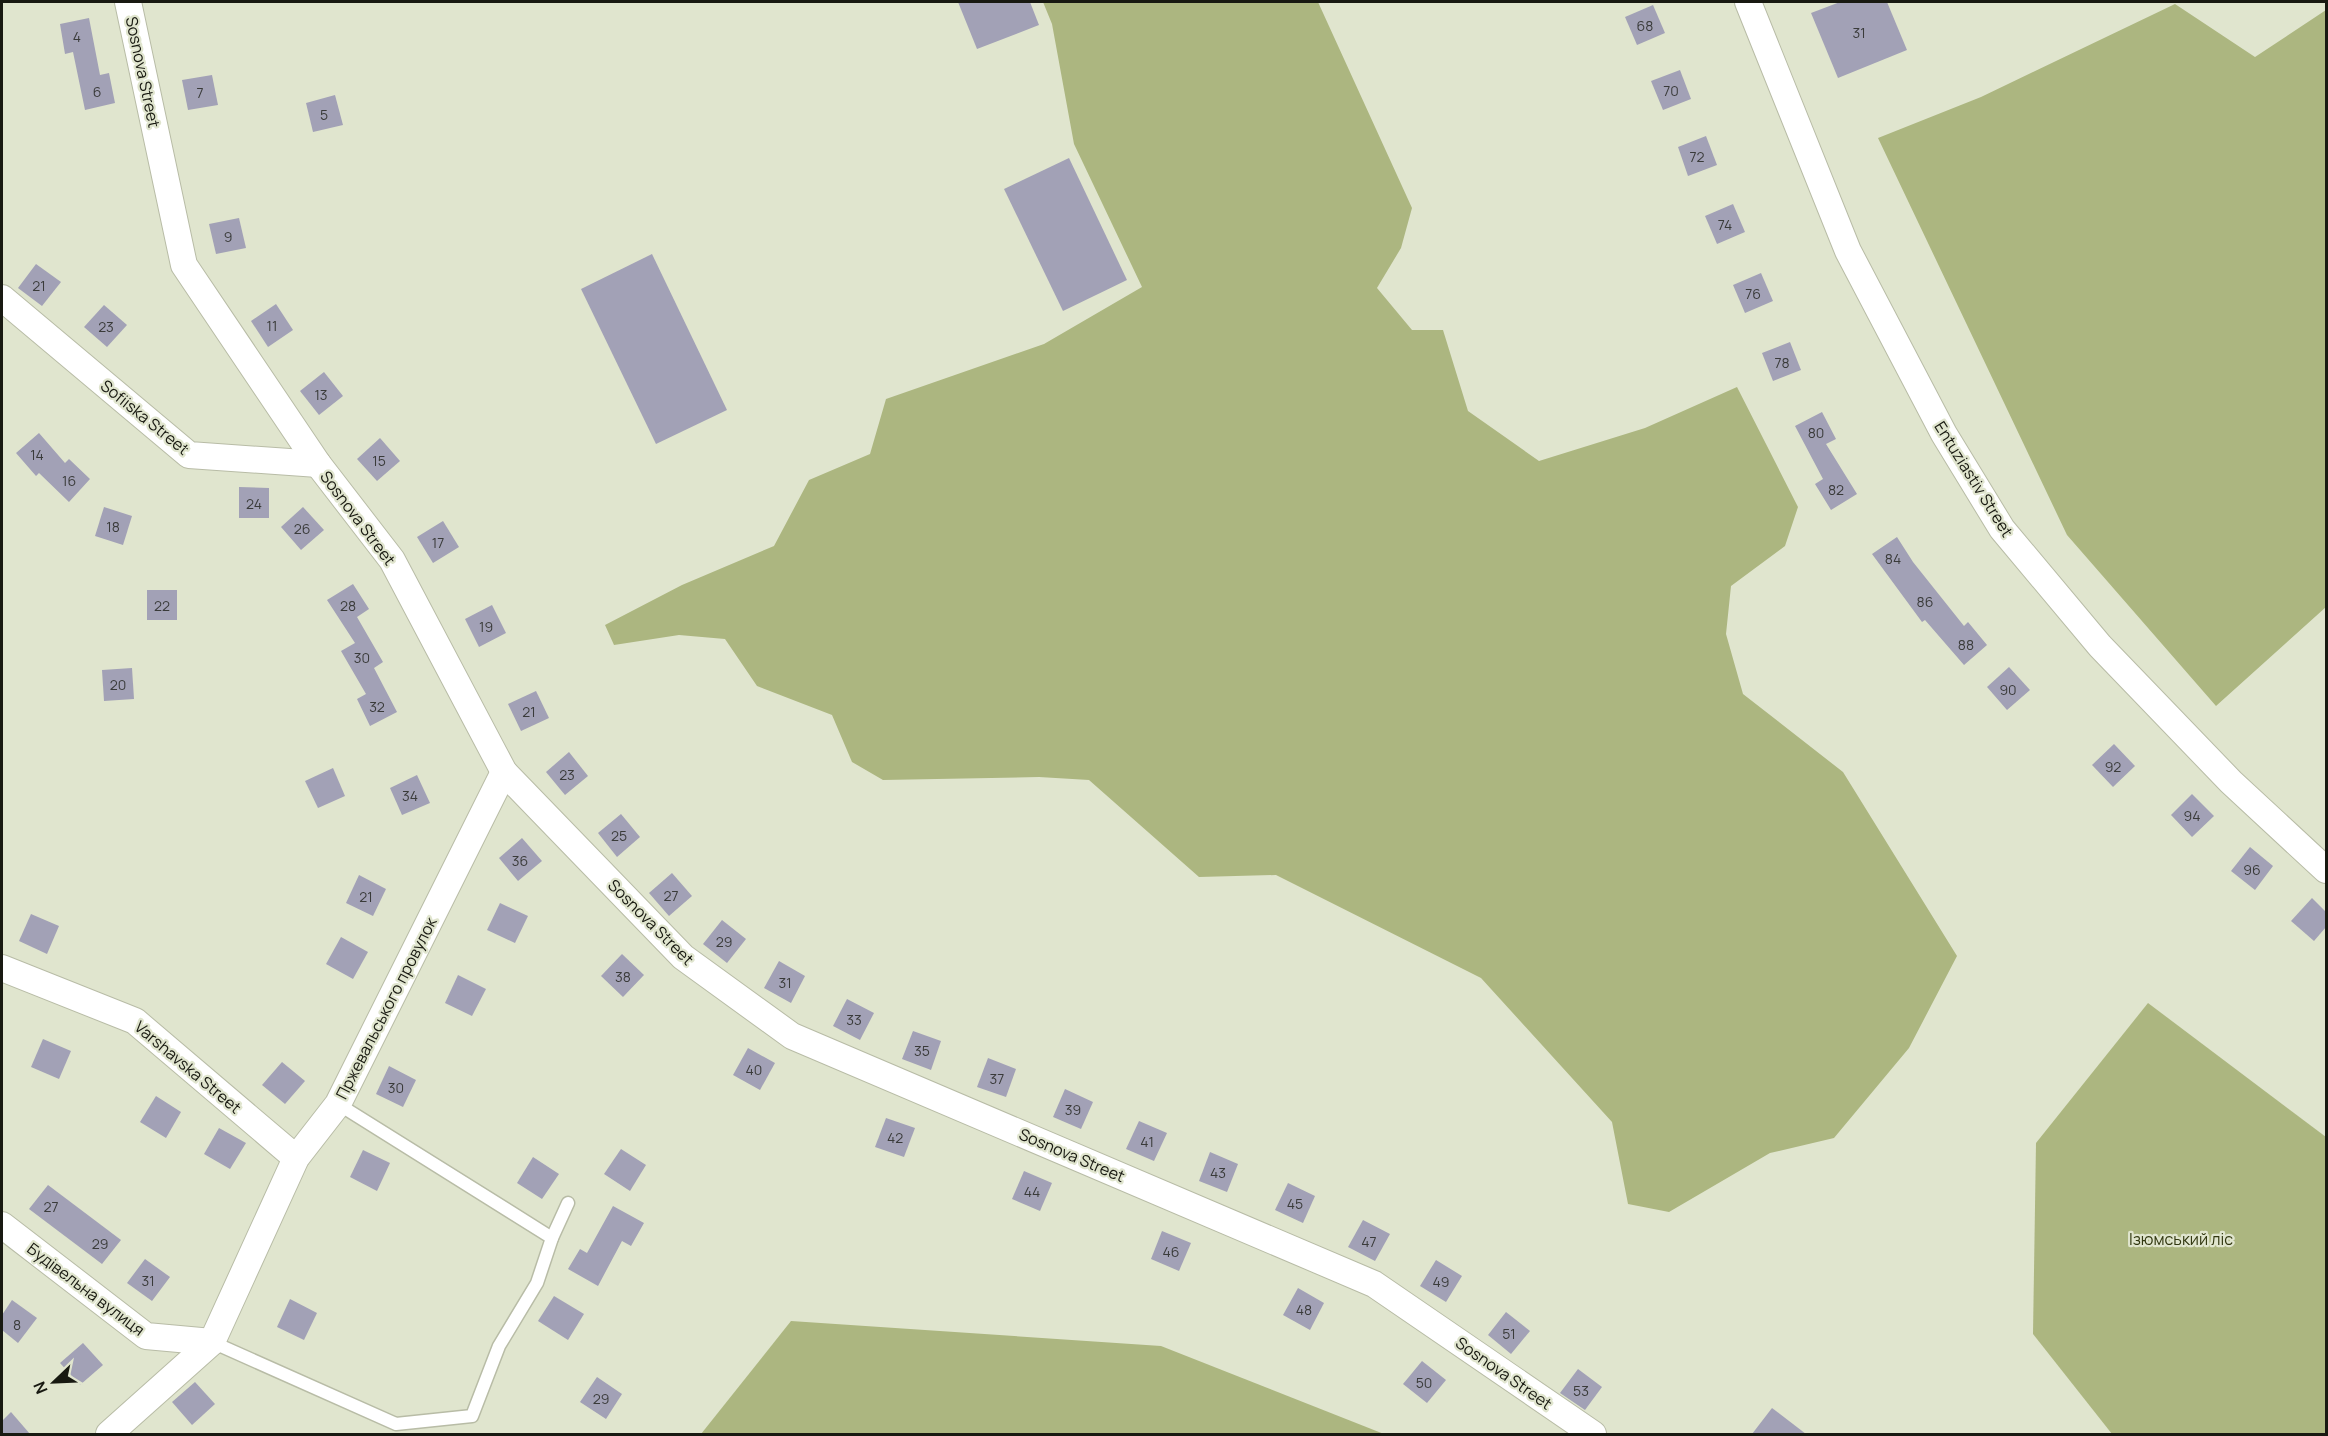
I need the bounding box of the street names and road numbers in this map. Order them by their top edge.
street label: Sosnova Street [120,14,166,130]
street label: Sofiiska Street [96,374,194,460]
street label: Entuziastiv Street [1930,417,2018,541]
street label: Sosnova Street [315,466,401,570]
street label: Sosnova Street [603,874,699,970]
street label: Пржевальського провулок [330,912,442,1103]
street label: Varshavska Street [130,1016,246,1118]
street label: Sosnova Street [1016,1123,1128,1187]
street label: Будівельна вулиця [23,1238,149,1340]
street label: Sosnova Street [1451,1332,1557,1414]

